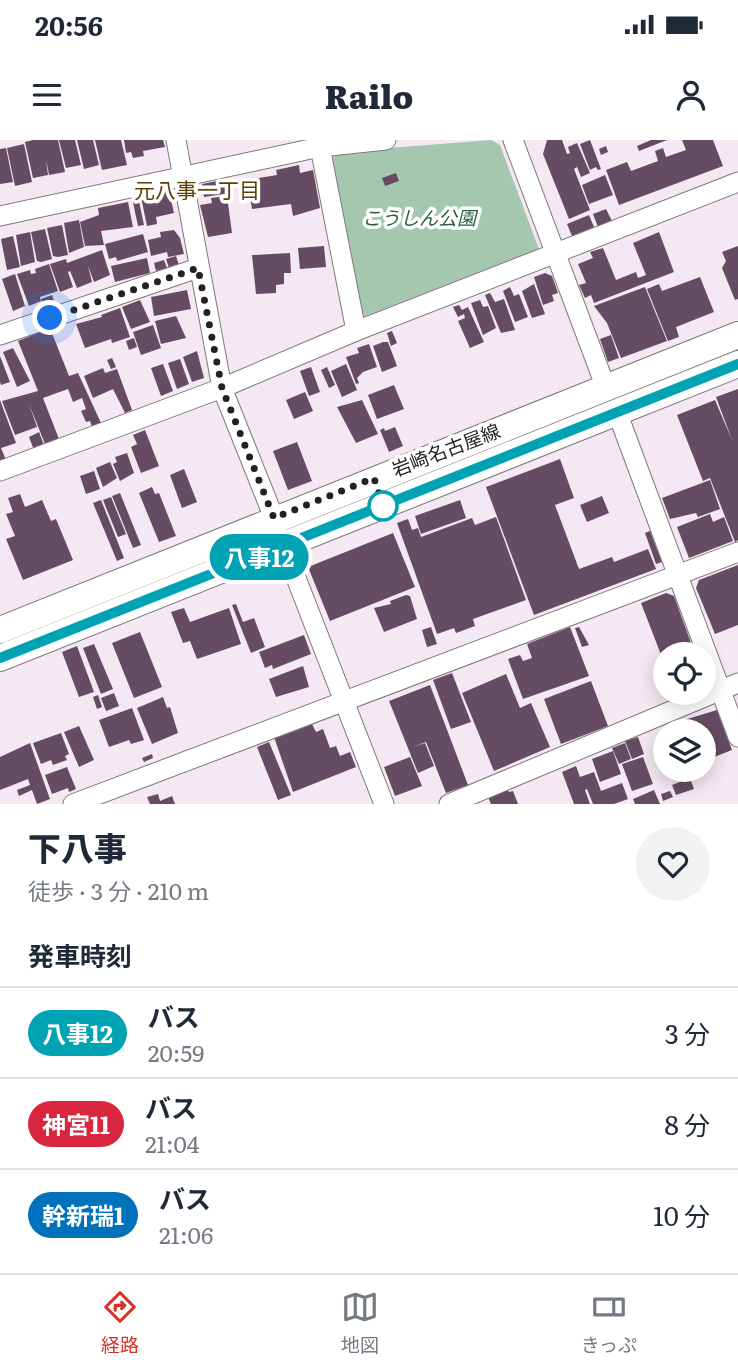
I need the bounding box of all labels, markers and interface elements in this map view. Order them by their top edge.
text: 20:56 [35,5,103,44]
text: Railo [325,71,413,119]
icon: menu [28,76,66,114]
icon: person [672,76,710,114]
district label: 元八事一丁目 [134,173,260,204]
park label: こうしん公園 [362,203,479,231]
your location [32,300,67,335]
street label: 岩崎名古屋線 [387,416,504,483]
unlabelled marker [368,491,398,521]
line badge: 八事12 [210,534,308,580]
text: 八事12 [224,539,294,574]
map controls [653,642,716,782]
button: locate [653,642,716,705]
button: layers [653,719,716,782]
text: 下八事 [28,822,127,871]
button: heart [636,827,710,901]
text: 徒歩 · 3 分 · 210 m [28,873,209,907]
text: 発車時刻 [28,935,132,974]
text: バス [148,996,200,1035]
text: 3 分 [665,1013,710,1052]
text: 八事12 [42,1015,113,1050]
text: 20:59 [148,1035,204,1069]
text: バス [145,1087,197,1126]
text: 8 分 [664,1104,710,1143]
text: 神宮11 [42,1106,110,1141]
text: 21:04 [145,1126,200,1160]
text: バス [159,1178,211,1217]
text: 10 分 [653,1195,710,1234]
text: 幹新瑞1 [42,1197,124,1232]
text: 21:06 [159,1217,213,1251]
tab: 経路 [101,1288,139,1358]
tab: 地図 [341,1288,379,1358]
tab: きっぷ [581,1288,637,1358]

